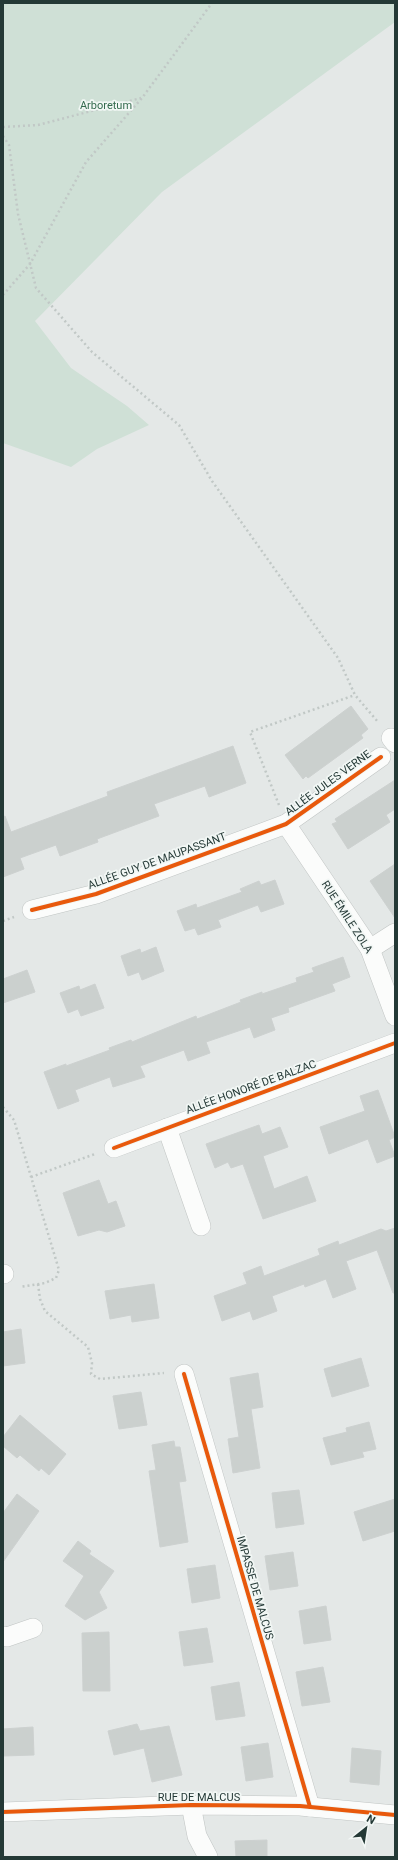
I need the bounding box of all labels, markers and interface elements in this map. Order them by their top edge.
park label: Arboretum [80,99,132,112]
street label: ALLÉE JULES VERNE [283,747,373,819]
street label: ALLÉE GUY DE MAUPASSANT [86,830,228,892]
street label: RUE ÉMILE ZOLA [319,878,376,956]
street label: ALLÉE HONORÉ DE BALZAC [184,1057,318,1117]
street label: IMPASSE DE MALCUS [234,1535,276,1642]
street label: RUE DE MALCUS [158,1791,241,1804]
north arrow [346,1808,386,1848]
text: N [364,1812,378,1827]

